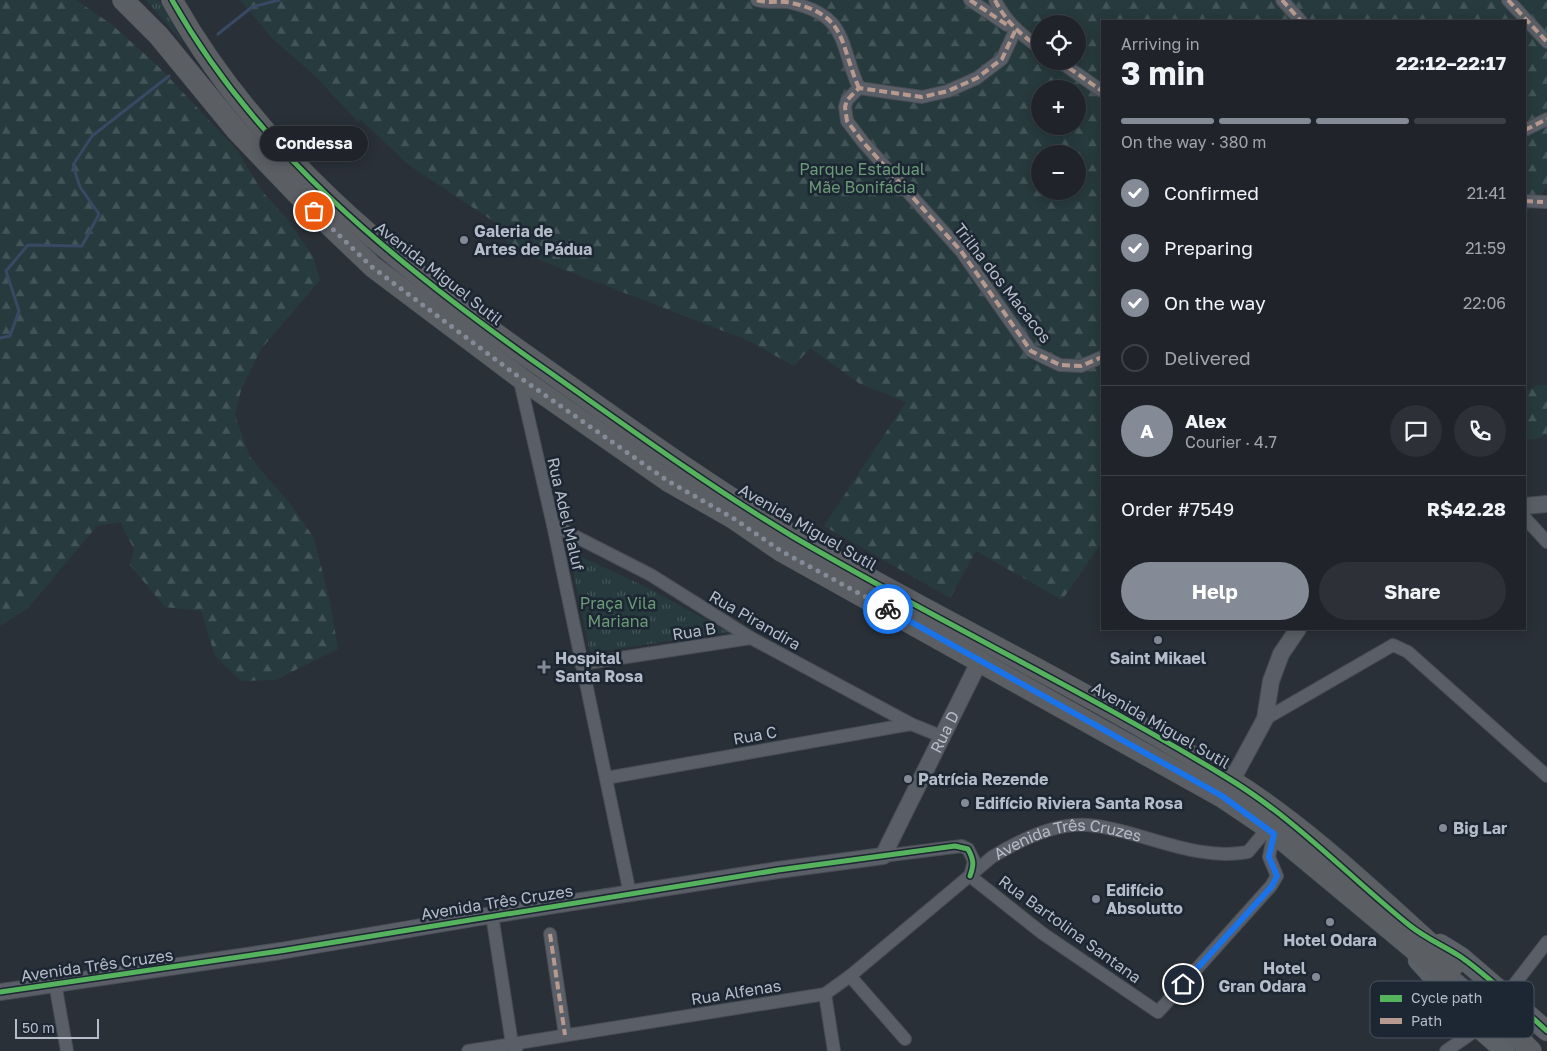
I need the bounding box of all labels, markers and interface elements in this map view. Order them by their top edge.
map controls [1031,15,1086,200]
button: locate [1031,15,1086,70]
text: Arriving in [1121,34,1200,54]
text: 22:12–22:17 [1396,51,1506,74]
text: 3 min [1121,54,1205,92]
button: + [1031,80,1086,135]
callout: Condessa [260,126,368,161]
text: On the way · 380 m [1121,132,1267,152]
text: Condessa [275,133,353,153]
button: − [1031,145,1086,200]
park label: Parque Estadual Mãe Bonifácia [799,159,925,197]
icon: check [1121,179,1149,207]
text: Confirmed [1164,181,1259,204]
text: 21:41 [1467,183,1506,203]
pin [293,190,335,232]
icon: bag [300,197,328,225]
street label: Avenida Miguel Sutil [371,217,507,329]
street label: Trilha dos Macacos [950,219,1056,347]
place label: Galeria de Artes de Pádua [474,221,592,259]
marker: Galeria de Artes de Pádua [458,234,470,246]
icon: check [1121,234,1149,262]
text: Preparing [1164,236,1253,259]
text: 21:59 [1465,238,1506,258]
icon: check [1121,289,1149,317]
text: On the way [1164,291,1266,314]
text: 22:06 [1463,293,1506,313]
text: Delivered [1164,346,1251,369]
button: chat [1390,405,1442,457]
button: phone [1454,405,1506,457]
text: Alex [1185,409,1226,432]
text: A [1140,419,1154,442]
text: Courier · 4.7 [1185,432,1277,452]
street label: Rua Adel Maluf [543,455,589,573]
street label: Avenida Miguel Sutil [735,479,881,575]
text: Order #7549 [1121,497,1234,520]
text: R$42.28 [1427,497,1506,520]
button: Help [1121,562,1309,620]
button: Share [1319,562,1506,620]
courier [863,584,913,634]
street label: Rua Pirandira [706,586,804,654]
park label: Praça Vila Mariana [580,593,656,631]
icon: bike [874,595,902,623]
street label: Rua B [671,618,717,644]
marker: Saint Mikael [1152,634,1164,646]
place label: Hospital Santa Rosa [555,648,643,686]
place label: Saint Mikael [1110,648,1207,668]
marker: Hospital Santa Rosa [537,660,551,674]
street label: Avenida Miguel Sutil [1088,677,1234,773]
street label: Rua D [926,707,963,756]
street label: Rua C [732,721,779,749]
place label: Patrícia Rezende [918,769,1048,789]
marker: Patrícia Rezende [902,773,914,785]
place label: Edifício Riviera Santa Rosa [975,793,1183,813]
marker: Edifício Riviera Santa Rosa [959,797,971,809]
street label: Avenida Três Cruzes [990,815,1144,864]
place label: Big Lar [1453,818,1507,838]
marker: Big Lar [1437,822,1449,834]
street label: Rua Bartolina Santana [995,871,1145,987]
street label: Avenida Três Cruzes [420,880,574,924]
place label: Edifício Absolutto [1106,880,1183,918]
marker: Edifício Absolutto [1090,893,1102,905]
marker: Hotel Odara [1324,916,1336,928]
place label: Hotel Odara [1283,930,1377,950]
street label: Avenida Três Cruzes [19,944,175,986]
place label: Hotel Gran Odara [1219,958,1307,996]
pin [1162,963,1204,1005]
icon: home [1169,970,1197,998]
marker: Hotel Gran Odara [1310,971,1322,983]
street label: Rua Alfenas [690,975,782,1009]
legend [1370,981,1534,1038]
text: Cycle path [1411,989,1482,1006]
text: Path [1411,1012,1442,1029]
scale bar [15,1016,99,1039]
text: 50 m [22,1019,55,1036]

